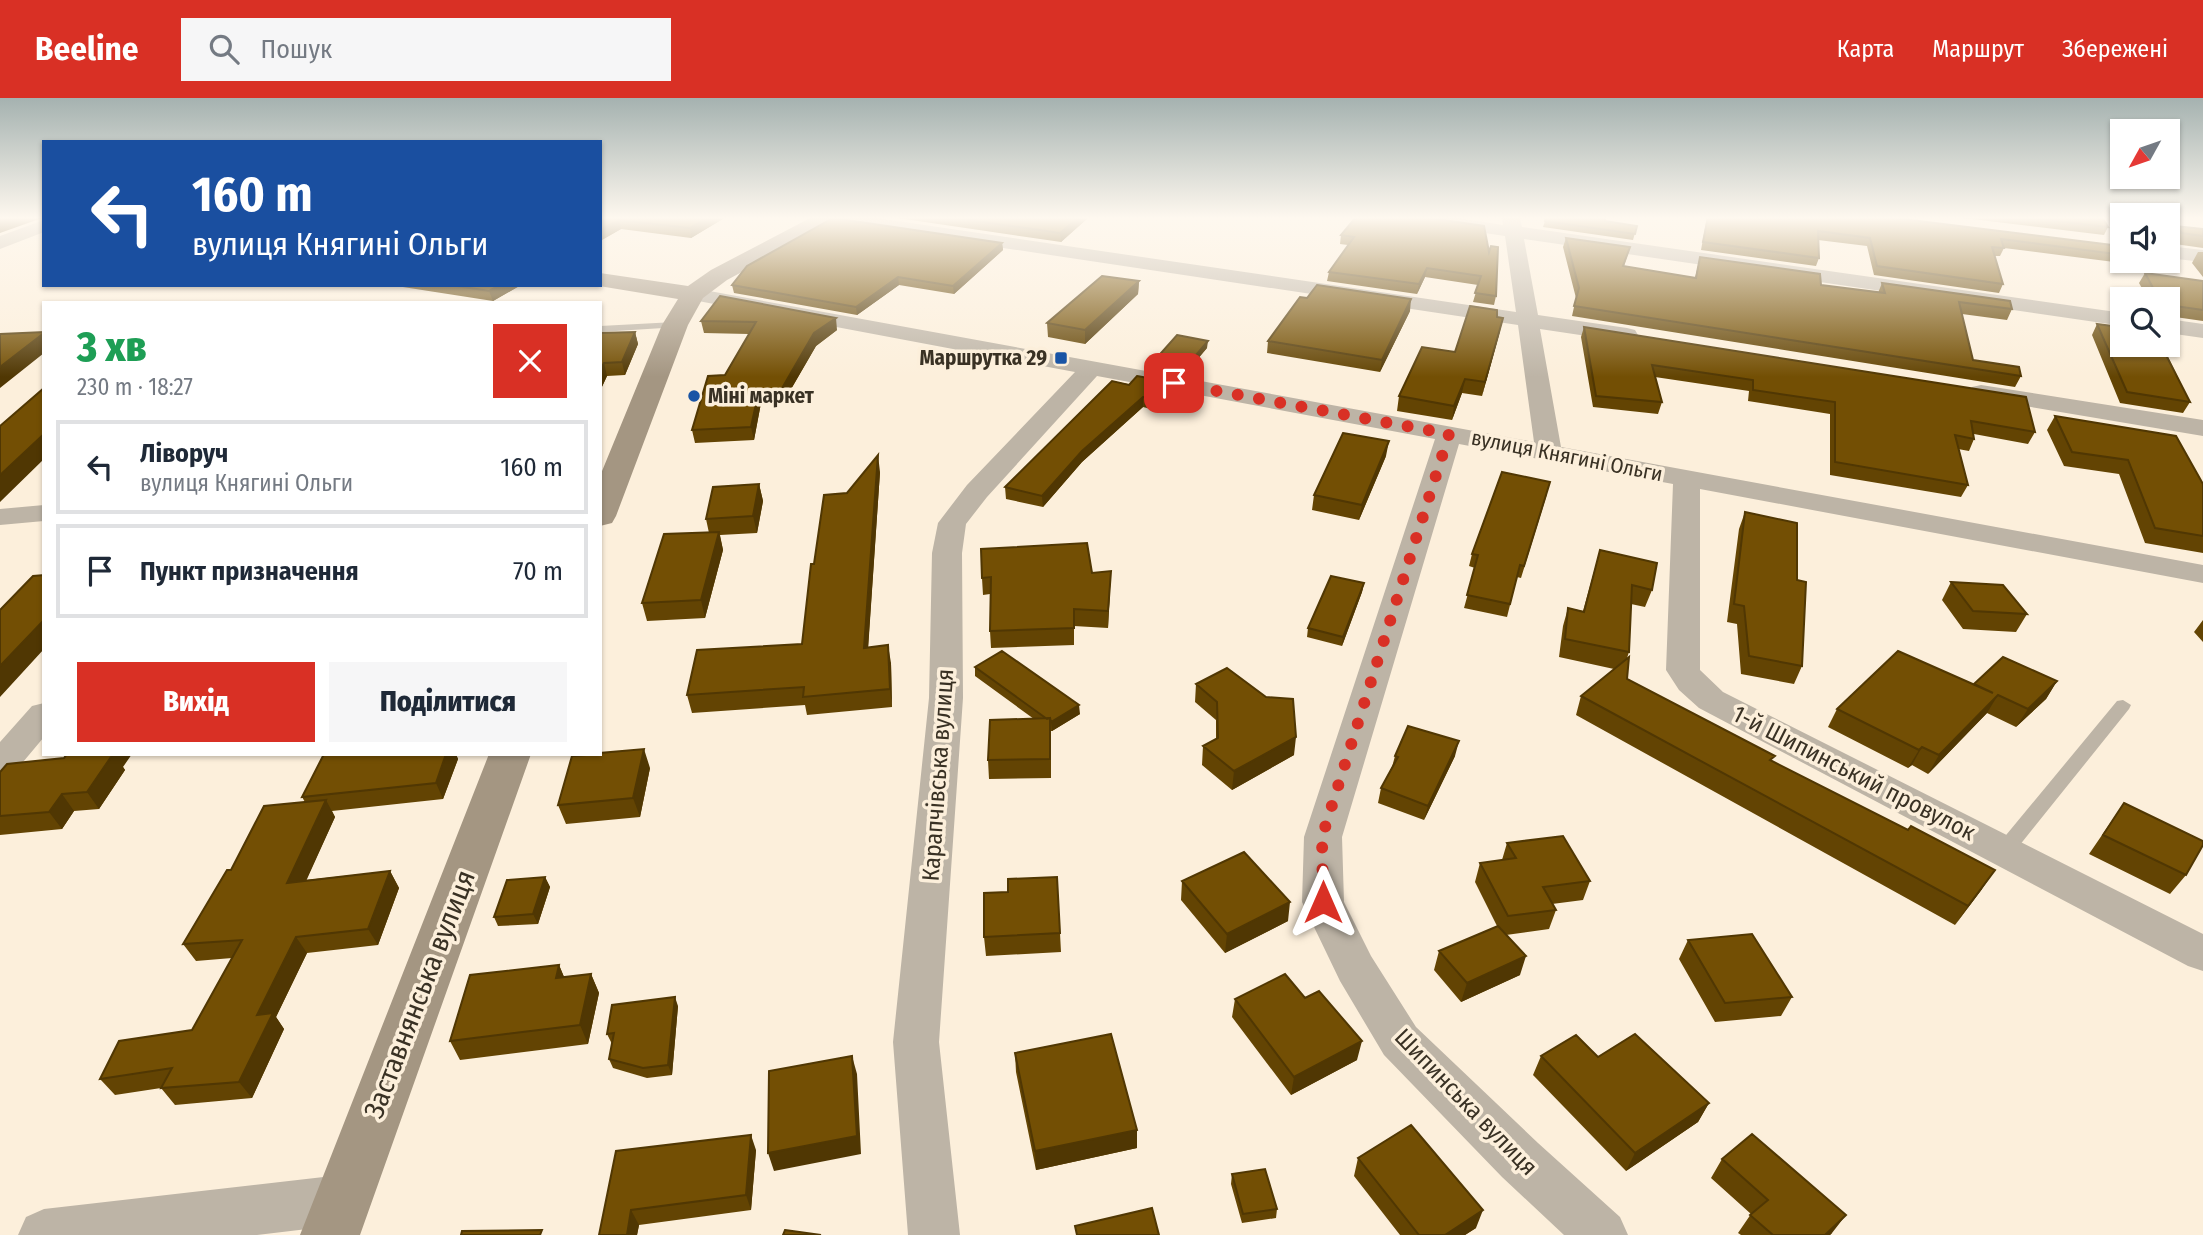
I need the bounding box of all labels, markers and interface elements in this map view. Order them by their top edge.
search box [181,18,671,81]
text: Beeline [35,29,139,69]
icon: search [205,30,243,68]
text: Пошук [261,34,332,65]
text: Карта [1837,35,1894,63]
text: Маршрут [1932,35,2024,63]
text: Збережені [2062,35,2168,63]
north arrow [2110,119,2180,189]
map controls [2110,119,2180,357]
text: 160 m [192,165,313,224]
icon: left [77,168,168,259]
button: sound [2110,203,2180,273]
text: вулиця Княгині Ольги [192,225,488,263]
button: search [2110,287,2180,357]
text: 3 хв [77,322,147,372]
button: close [493,324,567,398]
place label: Маршрутка 29 [919,345,1047,371]
marker: Маршрутка 29 [1053,350,1069,366]
pin [1144,353,1204,413]
icon: arrive [1155,364,1193,402]
text: 230 m · 18:27 [77,373,193,401]
place label: Міні маркет [708,383,815,409]
marker: Міні маркет [686,388,702,404]
street label: вулиця Княгині Ольги [1469,425,1665,487]
text: Ліворуч [140,438,228,469]
icon: left [81,448,119,486]
text: 160 m [500,452,563,483]
text: вулиця Княгині Ольги [140,469,353,497]
icon: arrive [81,552,119,590]
text: Пункт призначення [140,556,359,587]
text: 70 m [513,556,563,587]
button: Вихід [77,662,315,742]
button: Поділитися [329,662,567,742]
street label: Карапчівська вулиця [917,668,959,882]
street label: 1-й Шипинський провулок [1728,700,1981,847]
position arrow [1286,865,1360,939]
street label: Заставнянська вулиця [357,866,482,1123]
street label: Шипинська вулиця [1389,1023,1543,1181]

